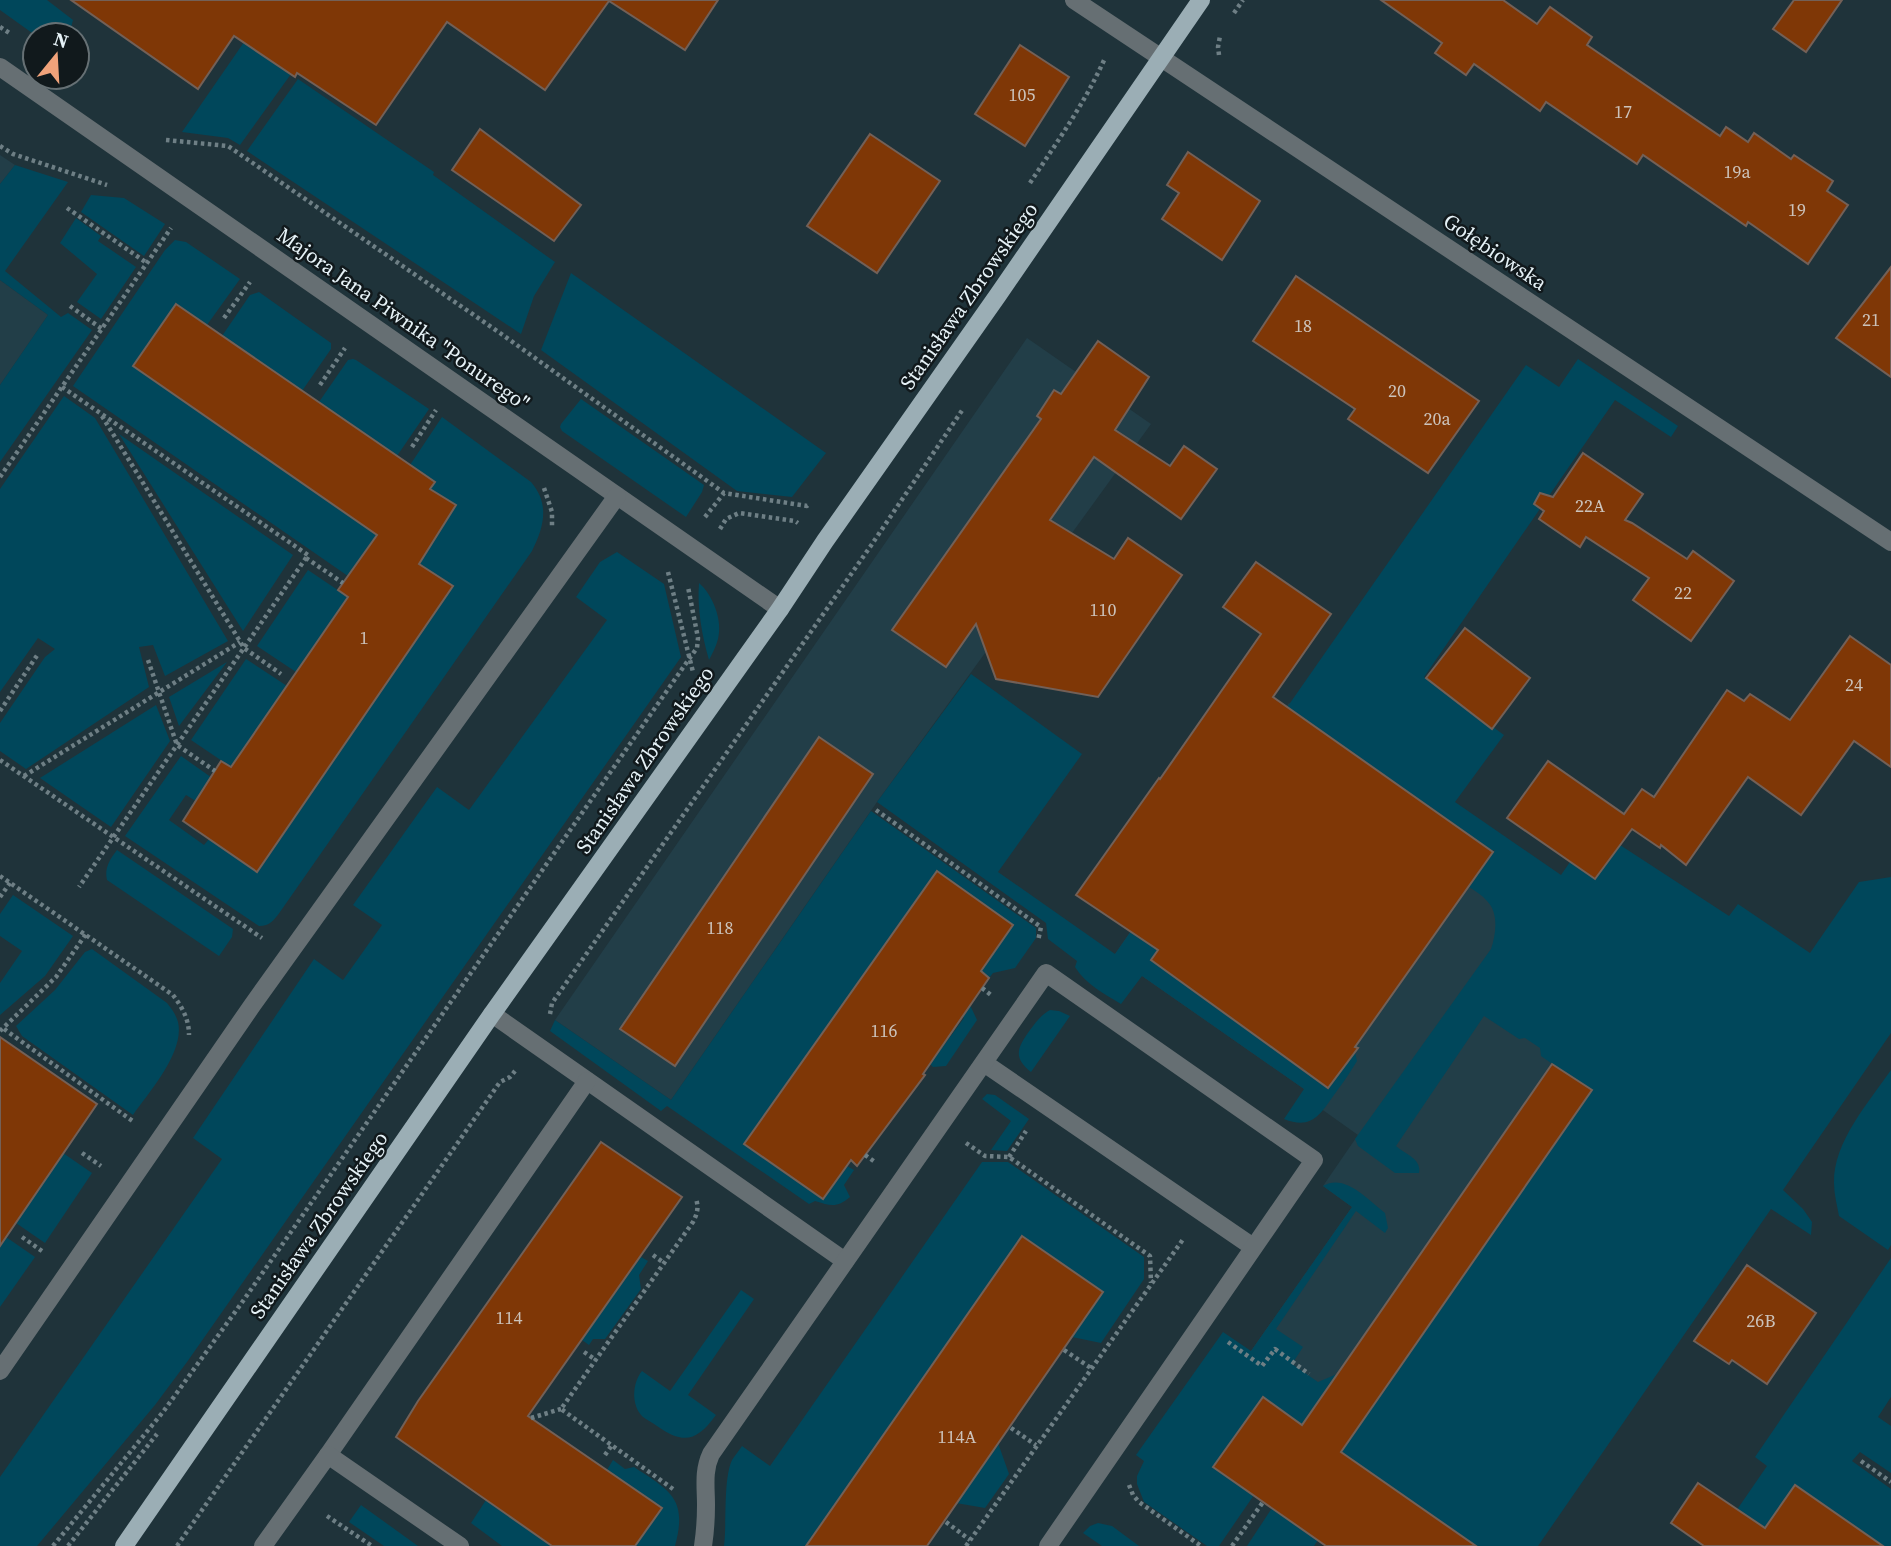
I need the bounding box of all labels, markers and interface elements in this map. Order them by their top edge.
north arrow [21,21,91,91]
text: N [51,25,72,54]
house number: 105 [1009,82,1036,107]
house number: 17 [1614,99,1632,124]
house number: 19a [1723,159,1751,184]
street label: Stanisława Zbrowskiego [893,196,1044,395]
house number: 19 [1788,197,1806,222]
street label: Gołębiowska [1438,206,1553,297]
street label: Majora Jana Piwnika "Ponurego" [271,220,535,417]
house number: 21 [1862,307,1880,332]
house number: 18 [1294,313,1312,338]
house number: 20 [1388,378,1406,403]
house number: 20a [1423,406,1451,431]
house number: 22A [1575,493,1605,518]
house number: 22 [1674,580,1692,605]
house number: 110 [1090,597,1117,622]
house number: 1 [360,625,369,650]
street label: Stanisława Zbrowskiego [569,660,720,859]
house number: 24 [1845,672,1863,697]
house number: 118 [707,915,734,940]
house number: 116 [871,1018,898,1043]
street label: Stanisława Zbrowskiego [243,1125,394,1324]
house number: 114 [496,1305,523,1330]
house number: 26B [1746,1308,1776,1333]
house number: 114A [938,1424,977,1449]

